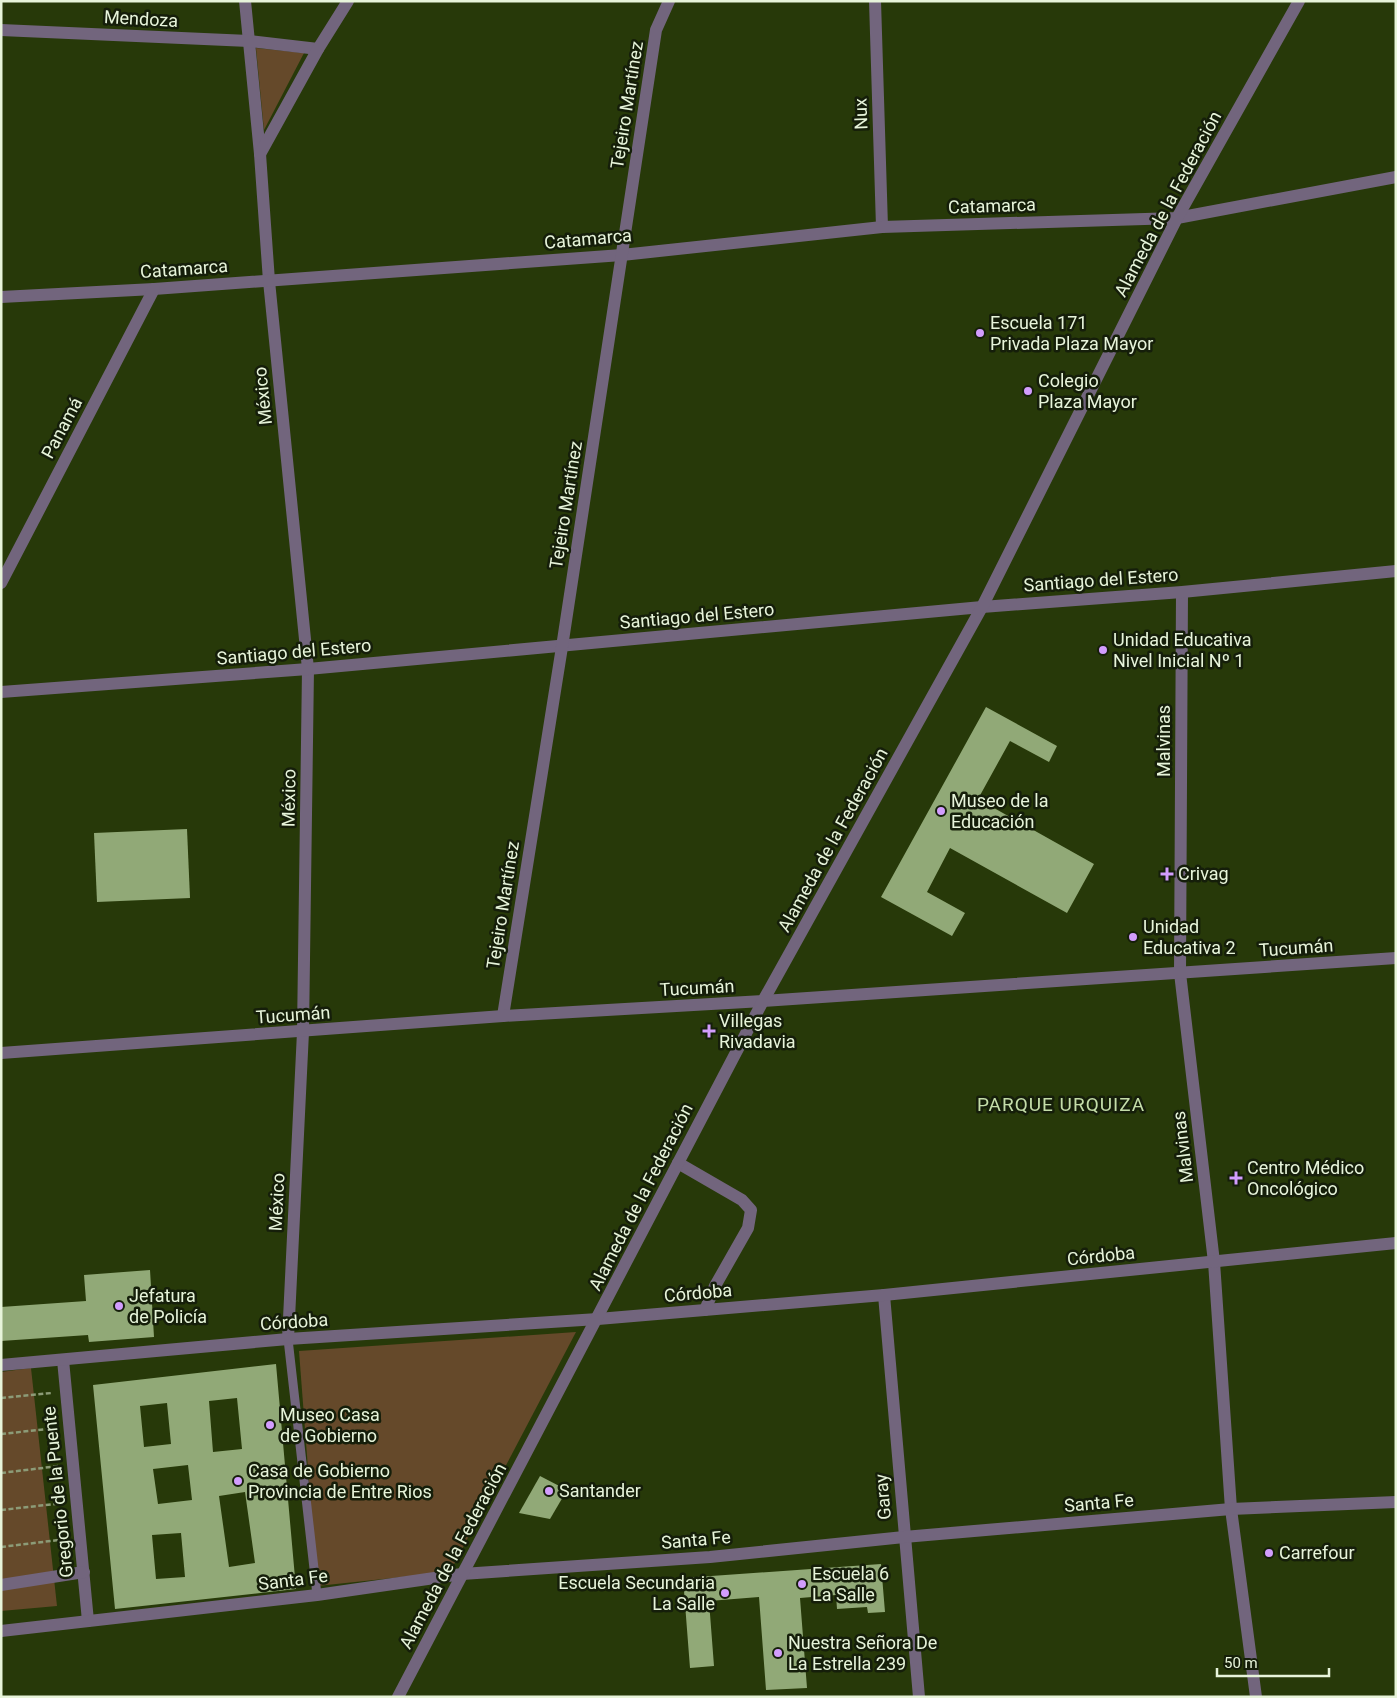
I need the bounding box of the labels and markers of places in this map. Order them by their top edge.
place label: Escuela 171 Privada Plaza Mayor [990,312,1153,354]
marker: Escuela 171 Privada Plaza Mayor [974,327,986,339]
place label: Colegio Plaza Mayor [1038,370,1137,412]
marker: Colegio Plaza Mayor [1022,385,1034,397]
place label: Unidad Educativa Nivel Inicial Nº 1 [1113,629,1252,671]
marker: Unidad Educativa Nivel Inicial Nº 1 [1097,644,1109,656]
place label: Museo de la Educación [951,790,1049,832]
marker: Museo de la Educación [935,805,947,817]
place label: Crivag [1178,863,1229,884]
marker: Crivag [1160,867,1174,881]
place label: Unidad Educativa 2 [1143,916,1236,958]
marker: Unidad Educativa 2 [1127,931,1139,943]
place label: Villegas Rivadavia [719,1010,796,1052]
marker: Villegas Rivadavia [703,1025,715,1037]
place label: Centro Médico Oncológico [1247,1157,1364,1199]
marker: Centro Médico Oncológico [1229,1171,1243,1185]
place label: Jefatura de Policía [129,1285,207,1327]
marker: Jefatura de Policía [113,1300,125,1312]
place label: Museo Casa de Gobierno [280,1404,380,1446]
marker: Museo Casa de Gobierno [264,1419,276,1431]
place label: Casa de Gobierno Provincia de Entre Rios [248,1460,432,1502]
marker: Casa de Gobierno Provincia de Entre Rios [232,1475,244,1487]
place label: Santander [559,1480,641,1501]
marker: Santander [543,1485,555,1497]
place label: Carrefour [1279,1542,1355,1563]
marker: Carrefour [1263,1547,1275,1559]
place label: Escuela 6 La Salle [812,1563,889,1605]
place label: Escuela Secundaria La Salle [558,1572,715,1614]
marker: Escuela 6 La Salle [796,1578,808,1590]
marker: Escuela Secundaria La Salle [719,1587,731,1599]
place label: Nuestra Señora De La Estrella 239 [788,1632,937,1674]
marker: Nuestra Señora De La Estrella 239 [772,1647,784,1659]

